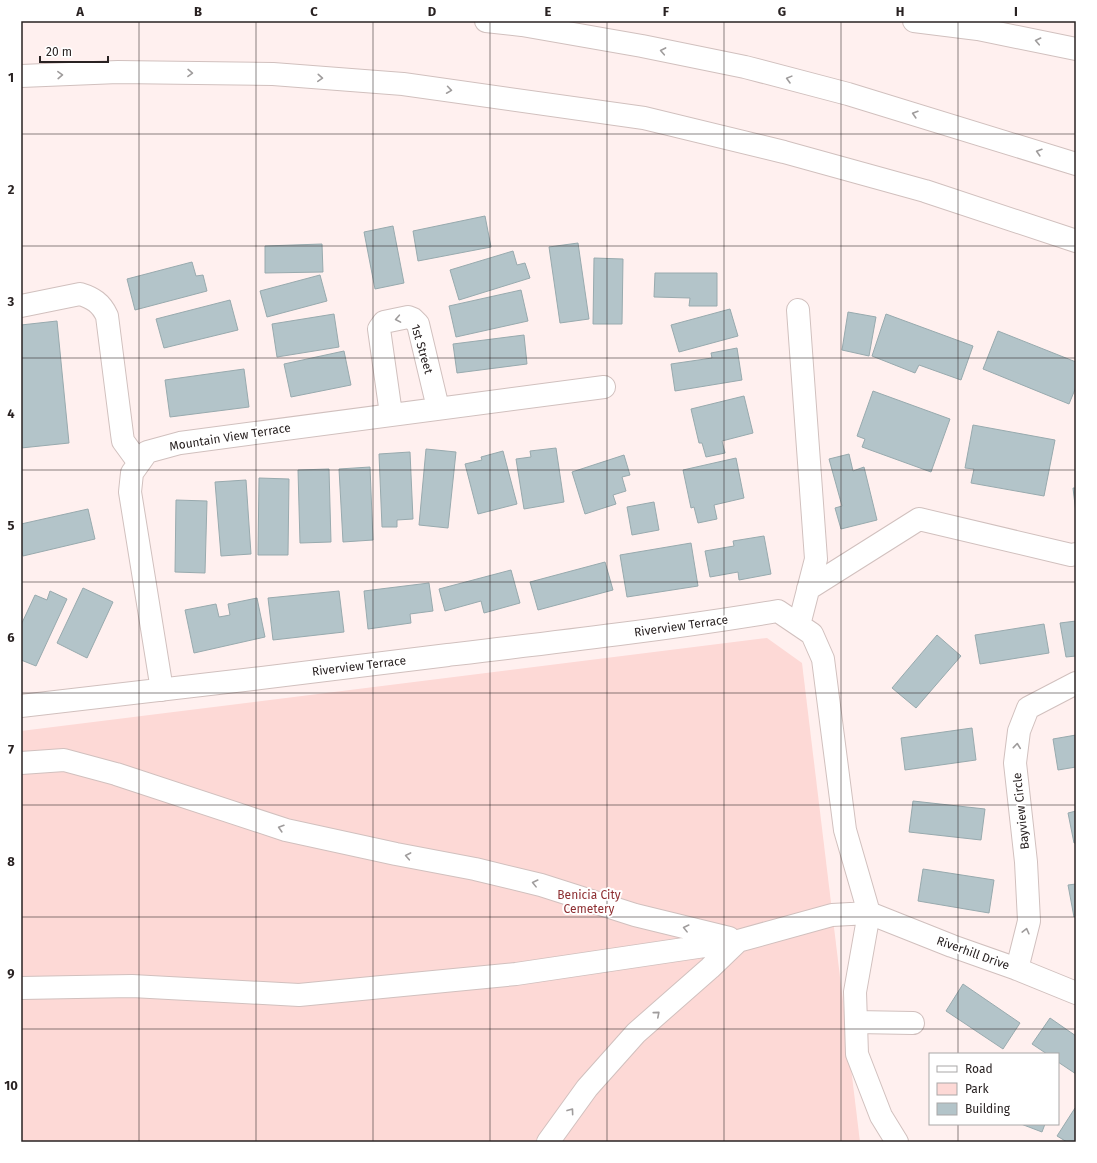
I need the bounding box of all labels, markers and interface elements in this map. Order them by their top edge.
text: A [75,4,84,19]
text: B [194,4,202,19]
text: C [310,4,318,19]
text: D [428,4,437,19]
text: E [545,4,552,19]
text: F [663,4,670,19]
text: G [778,4,786,19]
text: H [896,4,904,19]
text: I [1014,4,1018,19]
scale bar [40,38,108,64]
one-way arrow [1035,38,1041,46]
text: 20 m [46,45,72,59]
one-way arrow [659,47,666,55]
one-way arrow [187,69,193,77]
text: 1 [8,70,14,85]
one-way arrow [57,70,63,79]
one-way arrow [317,73,323,82]
one-way arrow [786,75,793,84]
one-way arrow [446,85,452,94]
one-way arrow [911,110,918,119]
one-way arrow [1036,148,1043,157]
text: 2 [8,182,15,197]
text: 3 [7,294,15,309]
one-way arrow [395,314,402,323]
street label: 1st Street [408,323,436,376]
text: 4 [7,406,15,421]
street label: Mountain View Terrace [168,420,292,454]
text: 5 [8,518,15,533]
street label: Riverview Terrace [633,612,729,640]
text: 6 [7,630,15,645]
street label: Riverview Terrace [311,653,407,679]
text: 7 [8,742,14,757]
one-way arrow [1012,743,1021,749]
street label: Bayview Circle [1010,772,1032,850]
one-way arrow [278,824,285,833]
one-way arrow [405,853,411,861]
text: 8 [7,854,15,869]
one-way arrow [532,880,538,888]
park label: Benicia City Cemetery [557,888,621,916]
one-way arrow [683,924,690,932]
one-way arrow [1022,928,1030,934]
street label: Riverhill Drive [935,933,1011,973]
text: 9 [7,966,15,981]
one-way arrow [653,1012,660,1019]
legend [929,1053,1059,1125]
text: Road [965,1062,993,1076]
text: 10 [4,1078,18,1093]
text: Park [965,1082,989,1096]
text: Building [965,1102,1011,1116]
one-way arrow [566,1108,573,1115]

